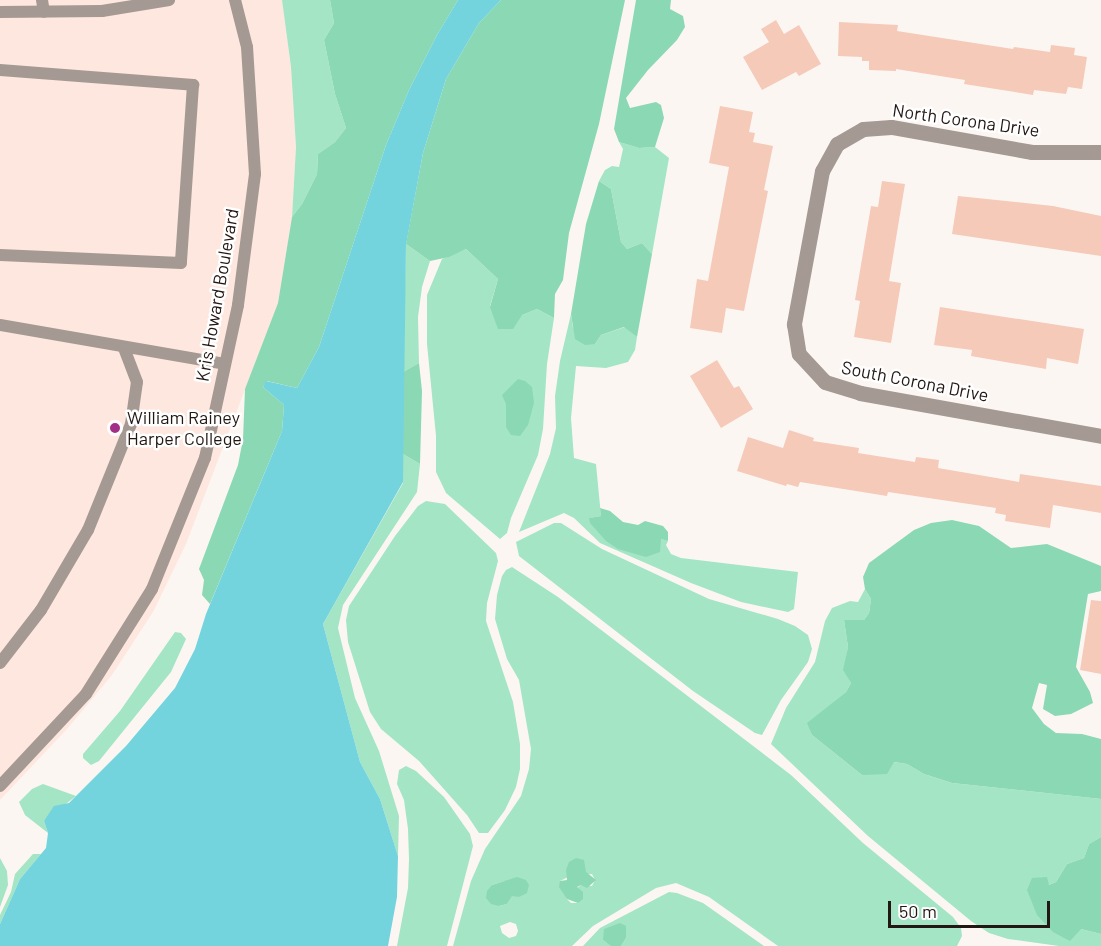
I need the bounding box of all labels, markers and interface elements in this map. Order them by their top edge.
street label: North Corona Drive [891,99,1041,141]
street label: Kris Howard Boulevard [191,207,243,383]
street label: South Corona Drive [840,356,990,406]
place label: William Rainey Harper College [127,407,242,450]
marker: William Rainey Harper College [108,421,122,435]
scale bar [891,889,1053,927]
text: 50 m [899,900,937,922]

